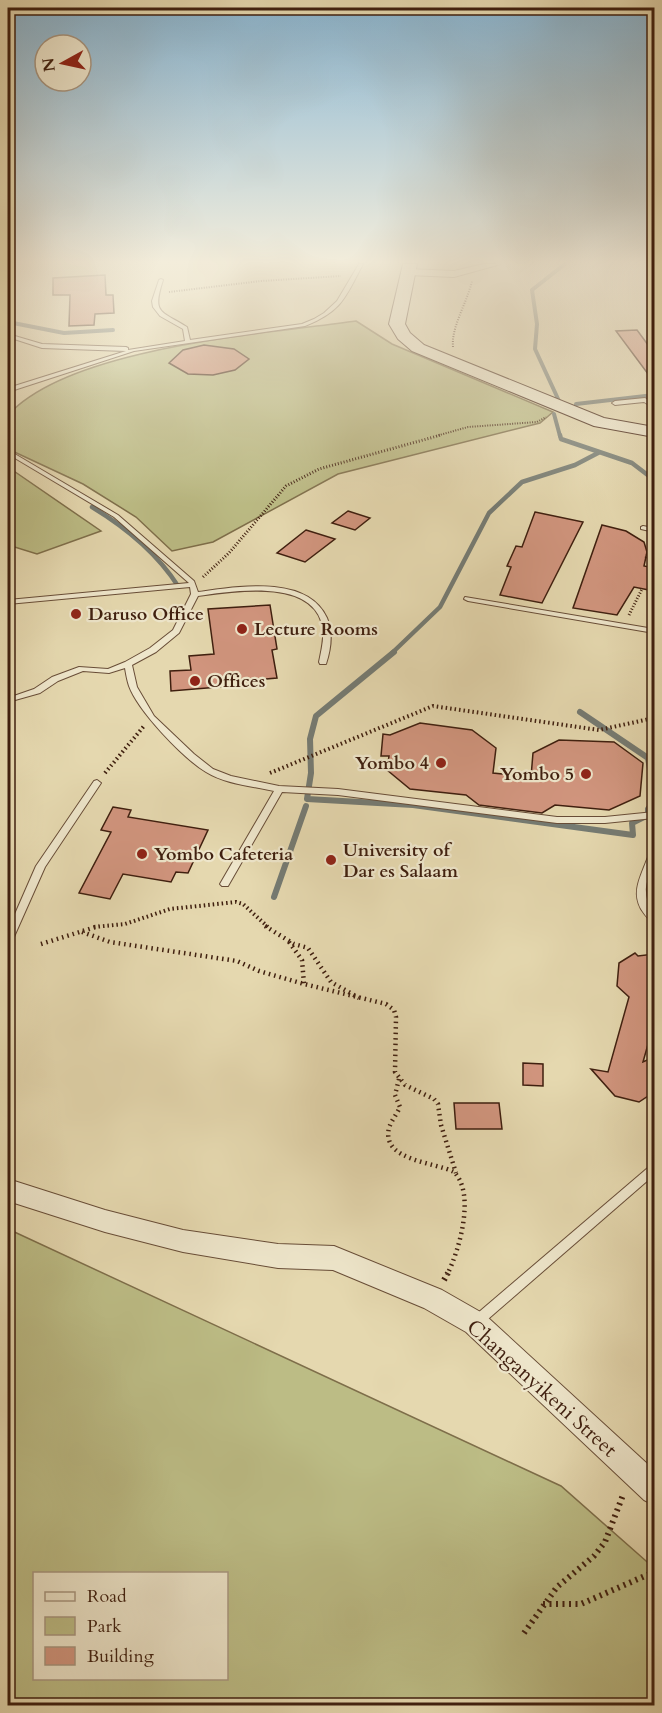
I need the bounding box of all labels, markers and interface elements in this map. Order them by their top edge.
north arrow [33,33,93,93]
text: N [37,56,61,73]
place label: Daruso Office [88,602,204,627]
marker: Daruso Office [69,607,83,621]
place label: Lecture Rooms [254,617,378,642]
marker: Lecture Rooms [235,622,249,636]
place label: Offices [207,669,265,694]
marker: Offices [188,674,202,688]
place label: Yombo 4 [355,751,429,776]
marker: Yombo 4 [434,756,448,770]
place label: Yombo 5 [500,762,574,787]
marker: Yombo 5 [579,767,593,781]
place label: University of Dar es Salaam [343,838,458,884]
place label: Yombo Cafeteria [154,842,293,867]
marker: Yombo Cafeteria [135,847,149,861]
marker: University of Dar es Salaam [324,853,338,867]
street label: Changanyikeni Street [460,1313,623,1464]
legend [33,1572,228,1680]
text: Road [87,1584,127,1609]
text: Park [87,1614,122,1639]
text: Building [87,1644,155,1669]

